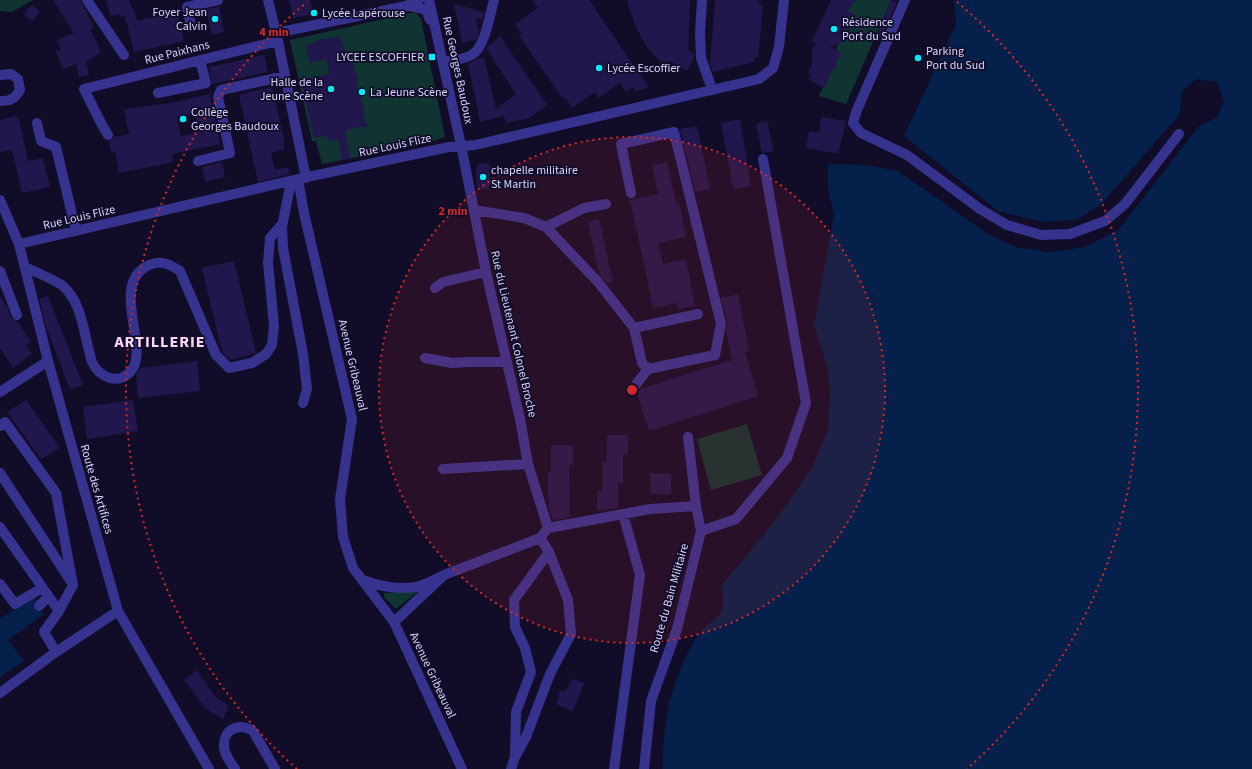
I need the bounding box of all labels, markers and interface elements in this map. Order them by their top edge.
place label: Foyer Jean Calvin [153,4,207,35]
place label: Lycée Lapérouse [322,5,405,22]
marker: Lycée Lapérouse [309,8,319,18]
marker: Foyer Jean Calvin [210,14,220,24]
place label: Résidence Port du Sud [842,14,901,45]
street label: Rue Georges Baudoux [438,15,477,126]
text: 4 min [259,24,289,41]
marker: Résidence Port du Sud [829,24,839,34]
street label: Rue Paixhans [143,36,211,69]
place label: Parking Port du Sud [926,43,985,74]
place label: LYCEE ESCOFFIER [336,49,424,66]
marker: LYCEE ESCOFFIER [427,52,437,62]
marker: Parking Port du Sud [913,53,923,63]
place label: Lycée Escoffier [607,60,681,77]
marker: Lycée Escoffier [594,63,604,73]
place label: Halle de la Jeune Scène [260,74,323,105]
marker: Halle de la Jeune Scène [326,84,336,94]
place label: La Jeune Scène [370,84,448,101]
marker: La Jeune Scène [357,87,367,97]
place label: Collège Georges Baudoux [191,104,279,135]
marker: Collège Georges Baudoux [178,114,188,124]
street label: Rue Louis Flize [357,130,433,161]
place label: chapelle militaire St Martin [491,162,578,193]
marker: chapelle militaire St Martin [478,172,488,182]
street label: Rue Louis Flize [41,201,117,234]
text: 2 min [438,203,468,220]
street label: Rue du Lieutenant Colonel Broche [486,249,541,419]
street label: Avenue Gribeauval [334,318,371,413]
district label: ARTILLERIE [113,331,206,353]
centre of rings [625,383,639,397]
street label: Route des Artifices [76,442,117,536]
street label: Route du Bain Militaire [646,541,693,655]
street label: Avenue Gribeauval [405,629,460,721]

